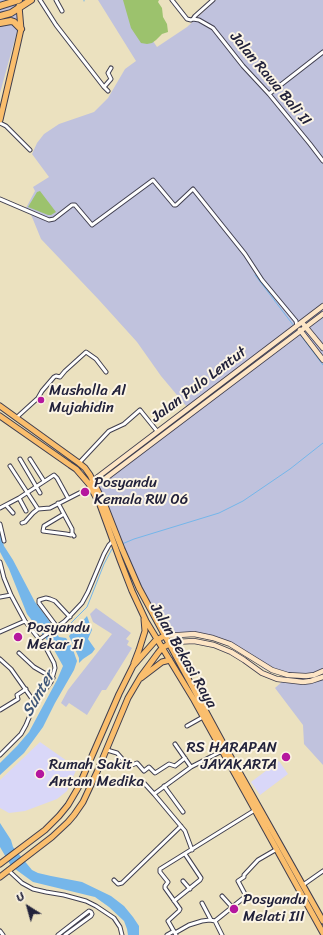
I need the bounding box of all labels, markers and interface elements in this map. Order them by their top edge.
street label: Jalan Rawa Bali II [226,29,314,129]
street label: Jalan Pulo Lentut [148,343,250,427]
place label: Musholla Al Mujahidin [49,382,126,417]
marker: Musholla Al Mujahidin [36,395,46,405]
place label: Posyandu Kemala RW 06 [94,474,188,509]
marker: Posyandu Kemala RW 06 [79,486,91,498]
street label: Jalan Bekasi Raya [146,600,220,712]
place label: Posyandu Mekar II [27,619,90,654]
marker: Posyandu Mekar II [12,631,24,643]
water label: Sunter [18,668,60,720]
place label: RS HARAPAN JAYAKARTA [187,739,277,774]
marker: RS HARAPAN JAYAKARTA [280,751,292,763]
place label: Rumah Sakit Antam Medika [49,756,144,791]
marker: Rumah Sakit Antam Medika [34,768,46,780]
north arrow [8,887,48,927]
text: U [12,887,29,907]
place label: Posyandu Melati III [243,891,306,926]
marker: Posyandu Melati III [228,903,240,915]

